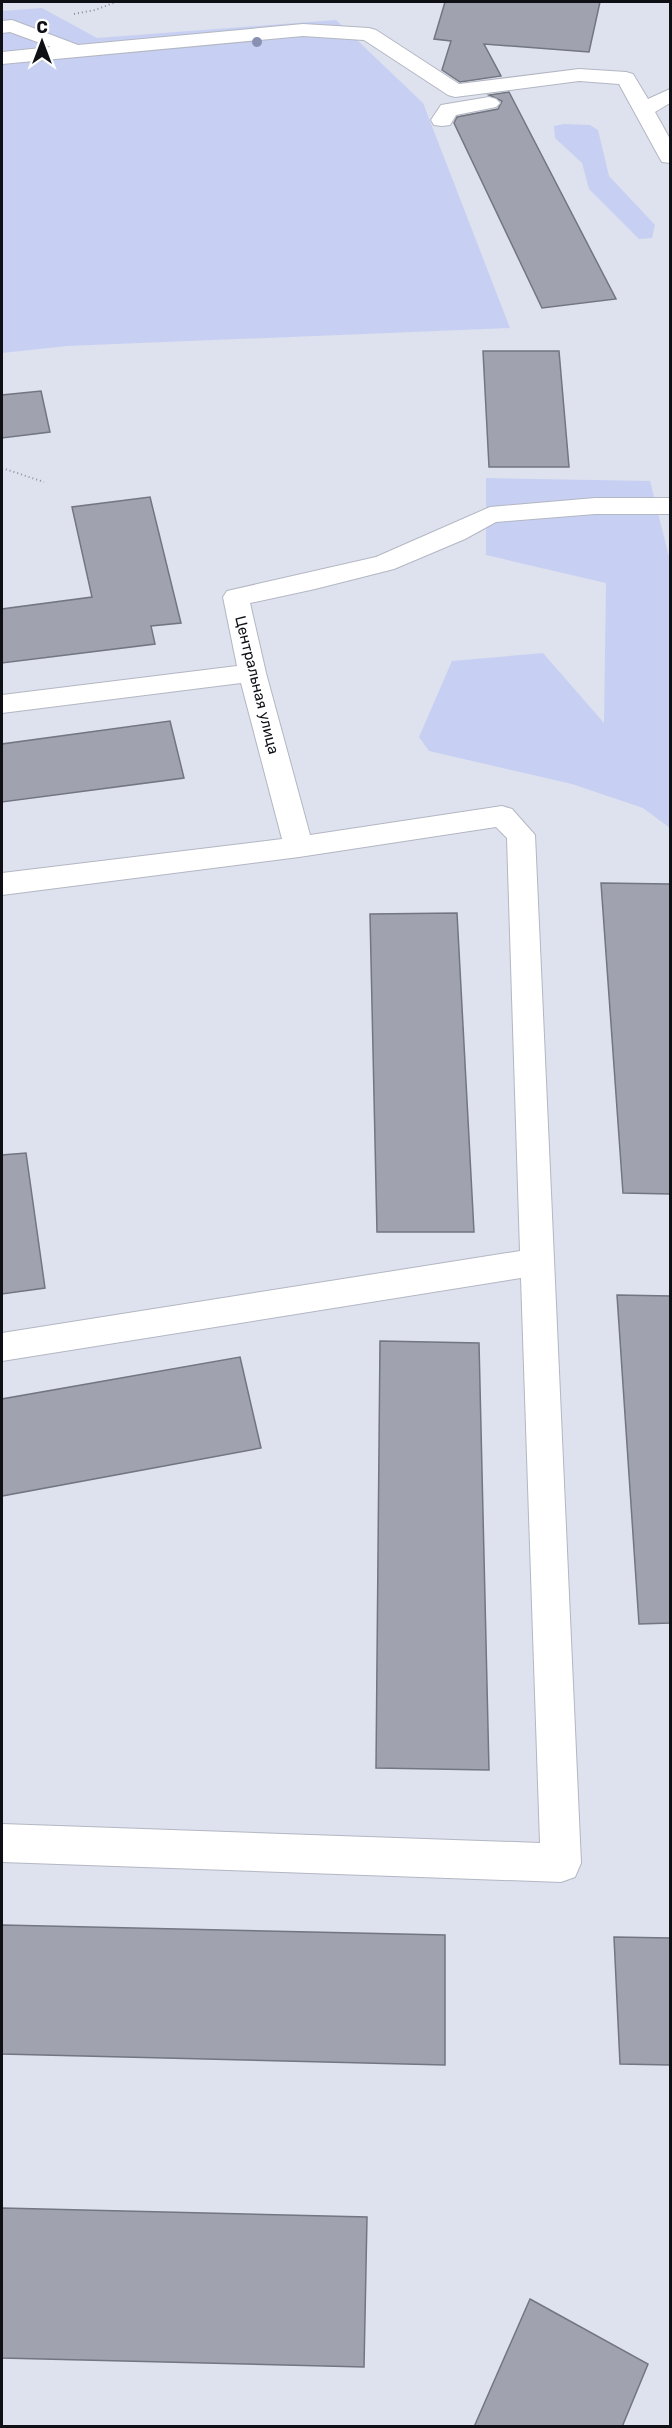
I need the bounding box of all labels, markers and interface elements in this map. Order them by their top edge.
north arrow [12,12,72,72]
text: С [36,18,48,37]
street label: Центральная улица [231,614,283,756]

